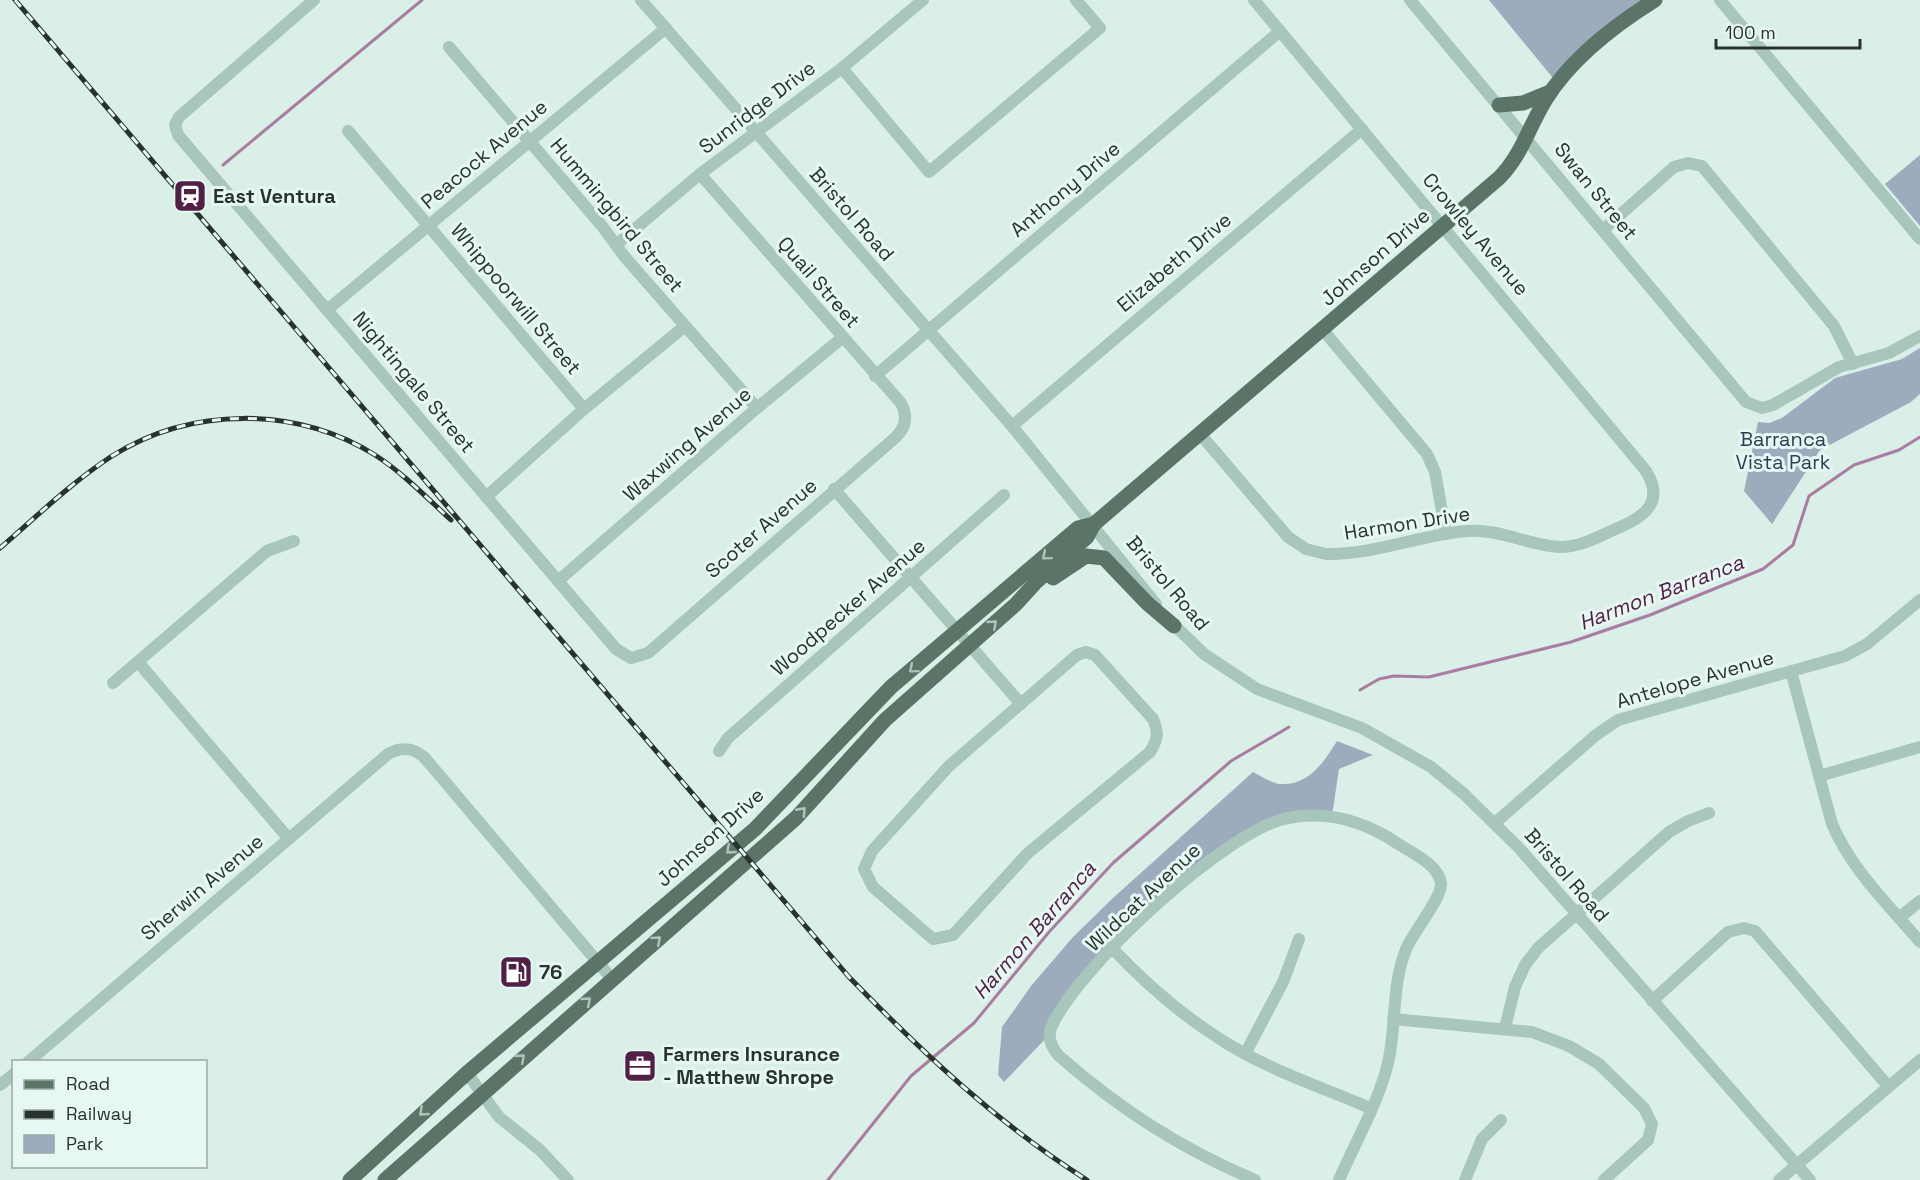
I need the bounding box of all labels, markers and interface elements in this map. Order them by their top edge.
scale bar [1716,12,1860,50]
text: 100 m [1725,21,1776,44]
street label: Sunridge Drive [693,55,821,159]
street label: Peacock Avenue [415,93,553,215]
street label: Hummingbird Street [545,132,689,298]
street label: Anthony Drive [1005,135,1125,243]
street label: Swan Street [1549,137,1643,245]
street label: Bristol Road [804,162,900,266]
street label: Crowley Avenue [1417,167,1535,301]
station icon: East Ventura [172,178,208,214]
place label: East Ventura [213,183,336,209]
street label: Johnson Drive [1315,202,1435,312]
street label: Elizabeth Drive [1111,206,1237,318]
street label: Whippoorwill Street [445,218,587,380]
street label: Quail Street [772,231,866,333]
street label: Nightingale Street [347,306,481,458]
street label: Waxwing Avenue [617,381,757,507]
park label: Barranca Vista Park [1736,426,1831,475]
street label: Scoter Avenue [700,472,822,584]
street label: Harmon Drive [1342,500,1472,546]
street label: Bristol Road [1121,530,1215,636]
street label: Woodpecker Avenue [765,533,931,681]
one-way arrow [1042,548,1053,559]
water label: Harmon Barranca [1575,548,1748,636]
one-way arrow [986,620,997,631]
street label: Antelope Avenue [1613,644,1777,714]
one-way arrow [909,661,920,672]
street label: Johnson Drive [651,782,769,892]
one-way arrow [795,807,806,818]
street label: Bristol Road [1519,823,1615,927]
street label: Sherwin Avenue [135,828,269,946]
street label: Wildcat Avenue [1080,837,1206,957]
one-way arrow [726,843,737,854]
water label: Harmon Barranca [967,855,1102,1005]
one-way arrow [650,937,661,948]
fuel station icon: 76 [498,954,534,990]
place label: 76 [539,959,562,985]
one-way arrow [580,998,591,1009]
place label: Farmers Insurance - Matthew Shrope [663,1041,840,1090]
office icon: Farmers Insurance - Matthew Shrope [622,1048,658,1084]
one-way arrow [514,1055,525,1066]
legend [12,1060,207,1168]
text: Road [66,1072,110,1095]
text: Railway [66,1102,132,1125]
one-way arrow [419,1105,430,1116]
text: Park [66,1132,104,1155]

